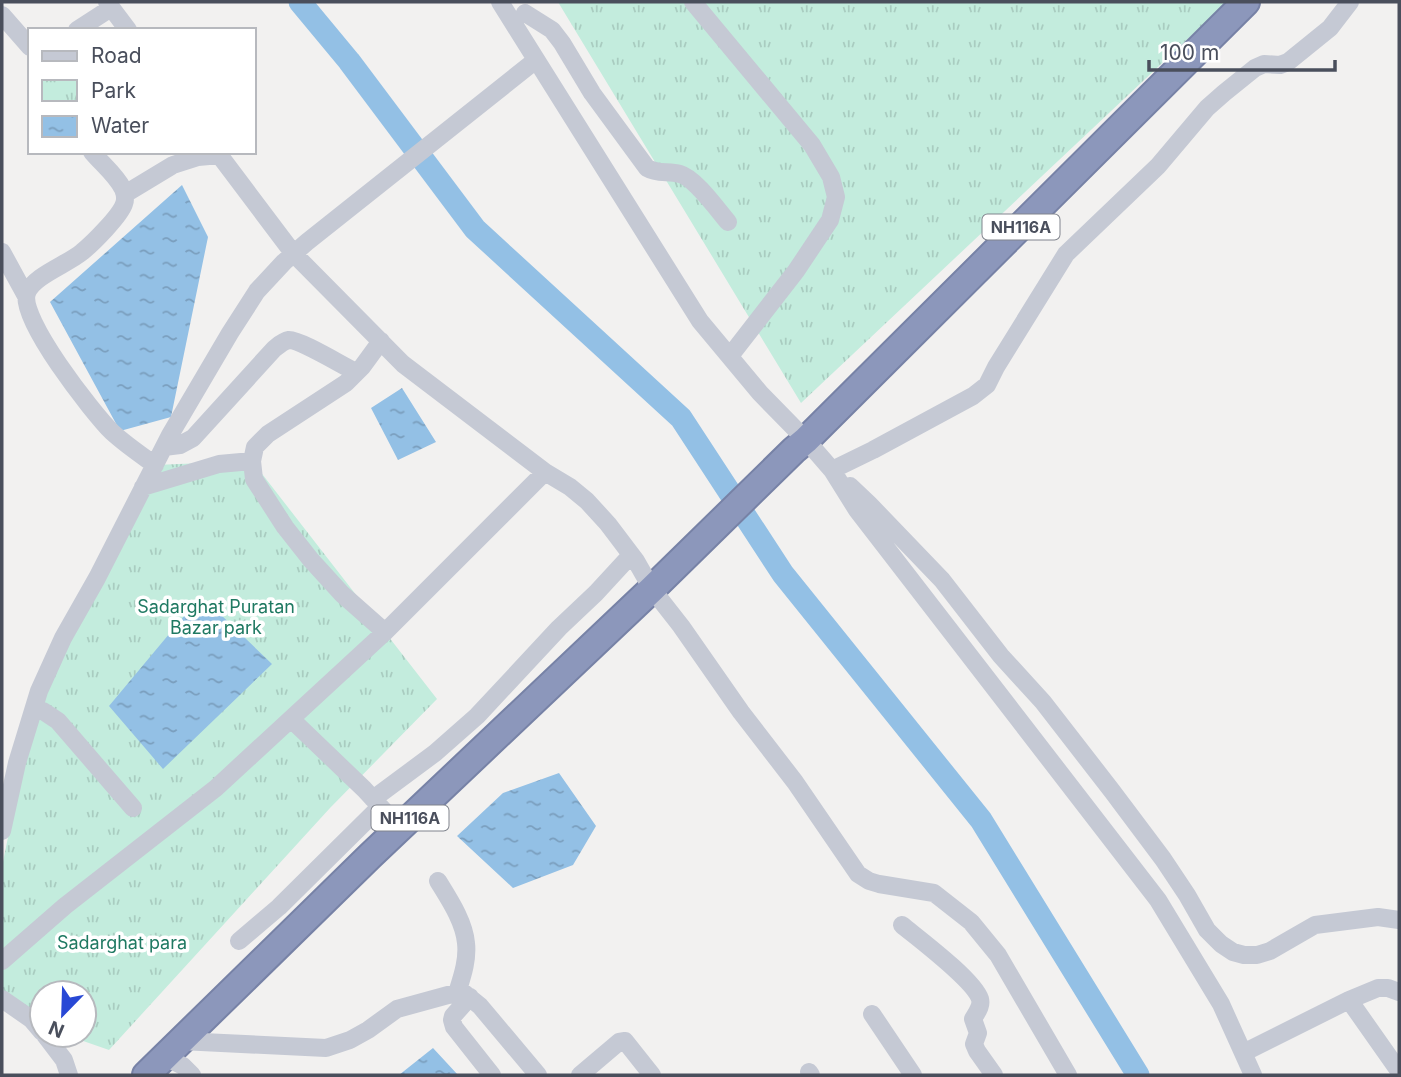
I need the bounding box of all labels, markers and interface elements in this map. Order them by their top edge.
legend [28,28,256,154]
scale bar [1149,28,1334,72]
text: 100 m [1160,40,1219,65]
text: Road [91,43,142,68]
text: Park [91,78,136,103]
text: Water [91,113,149,138]
road number: NH116A [982,215,1060,240]
park label: Sadarghat Puratan Bazar park [137,596,295,638]
road number: NH116A [372,806,448,831]
park label: Sadarghat para [57,932,187,953]
north arrow [28,979,98,1049]
text: N [45,1016,68,1043]

